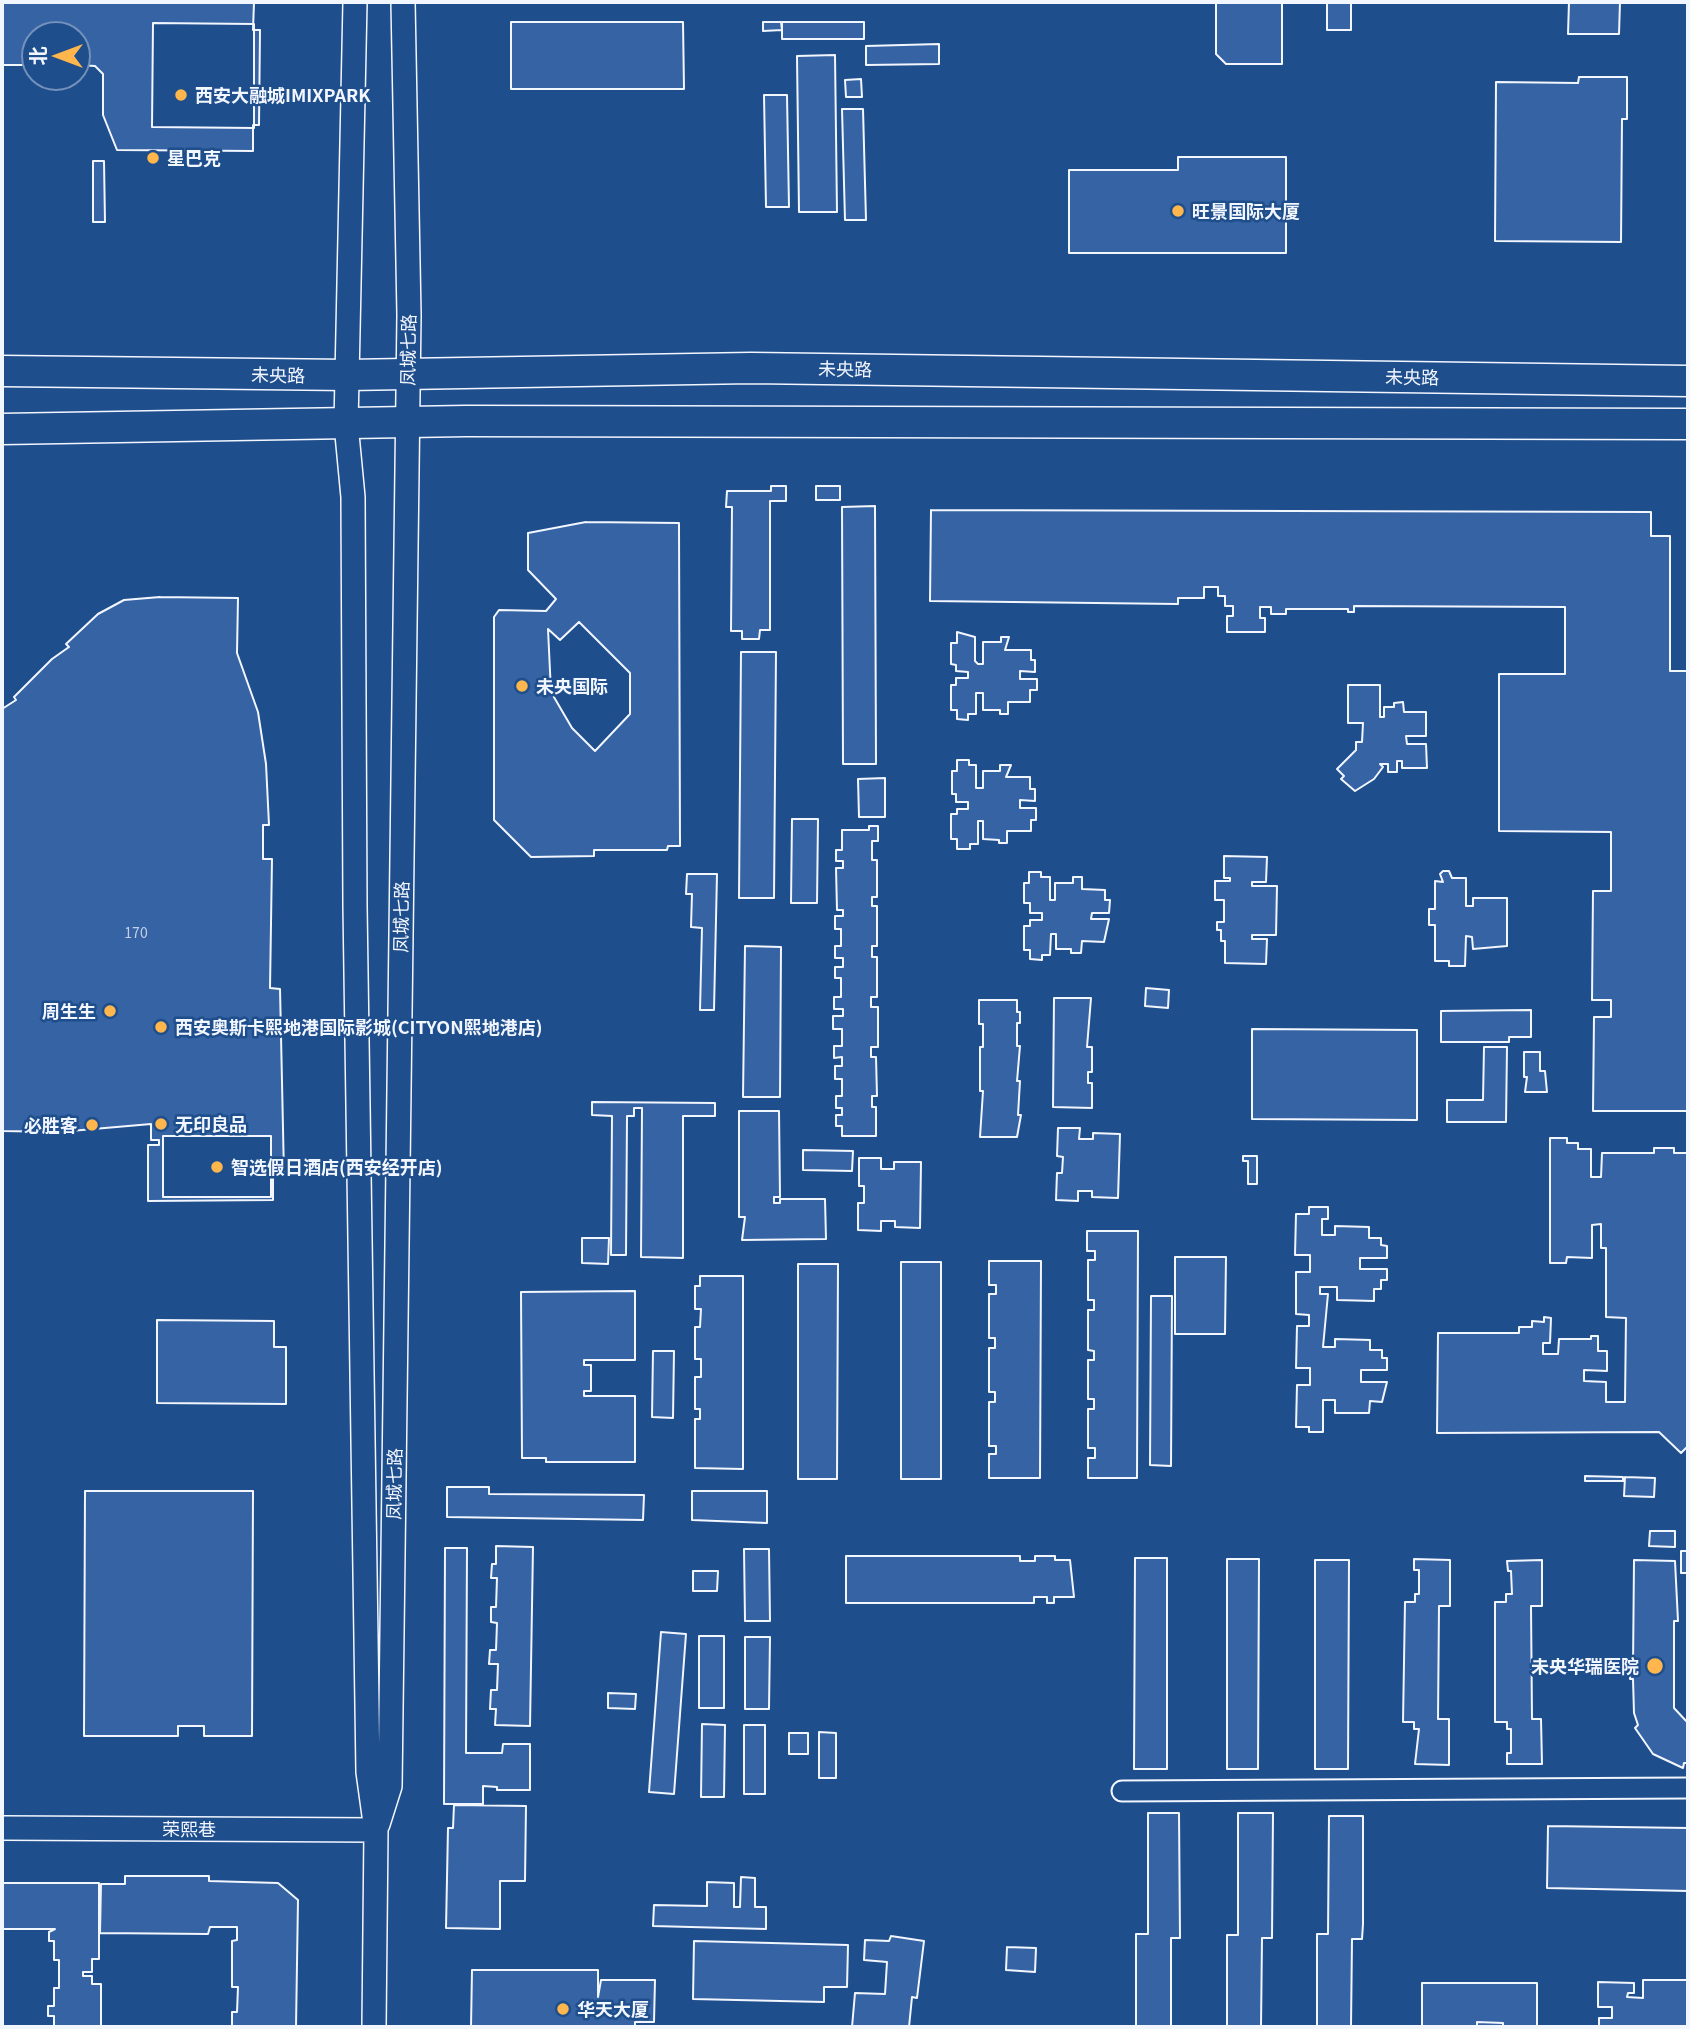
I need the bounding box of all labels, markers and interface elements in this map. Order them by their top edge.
north arrow [21,21,91,91]
text: 北 [23,47,50,66]
place label: 西安大融城IMIXPARK [195,84,371,106]
marker: 西安大融城IMIXPARK [173,87,189,103]
place label: 星巴克 [167,147,221,169]
marker: 星巴克 [145,150,161,166]
place label: 旺景国际大厦 [1192,200,1300,222]
marker: 旺景国际大厦 [1170,203,1186,219]
street label: 凤城七路 [397,314,419,386]
street label: 未央路 [818,358,872,380]
street label: 未央路 [251,364,305,386]
street label: 未央路 [1385,366,1439,388]
place label: 未央国际 [536,675,608,697]
marker: 未央国际 [514,678,530,694]
street label: 凤城七路 [390,881,412,953]
house number: 170 [124,925,148,941]
place label: 周生生 [42,1000,96,1022]
marker: 周生生 [102,1003,118,1019]
place label: 西安奥斯卡熙地港国际影城(CITYON熙地港店) [175,1016,542,1038]
marker: 西安奥斯卡熙地港国际影城(CITYON熙地港店) [153,1019,169,1035]
place label: 无印良品 [175,1113,247,1135]
place label: 必胜客 [24,1114,78,1136]
marker: 无印良品 [153,1116,169,1132]
marker: 必胜客 [84,1117,100,1133]
place label: 智选假日酒店(西安经开店) [231,1156,443,1178]
marker: 智选假日酒店(西安经开店) [209,1159,225,1175]
street label: 凤城七路 [383,1448,405,1520]
place label: 未央华瑞医院 [1531,1655,1639,1677]
marker: 未央华瑞医院 [1645,1656,1665,1676]
street label: 荣熙巷 [162,1818,216,1840]
place label: 华天大厦 [577,1998,649,2020]
marker: 华天大厦 [555,2001,571,2017]

